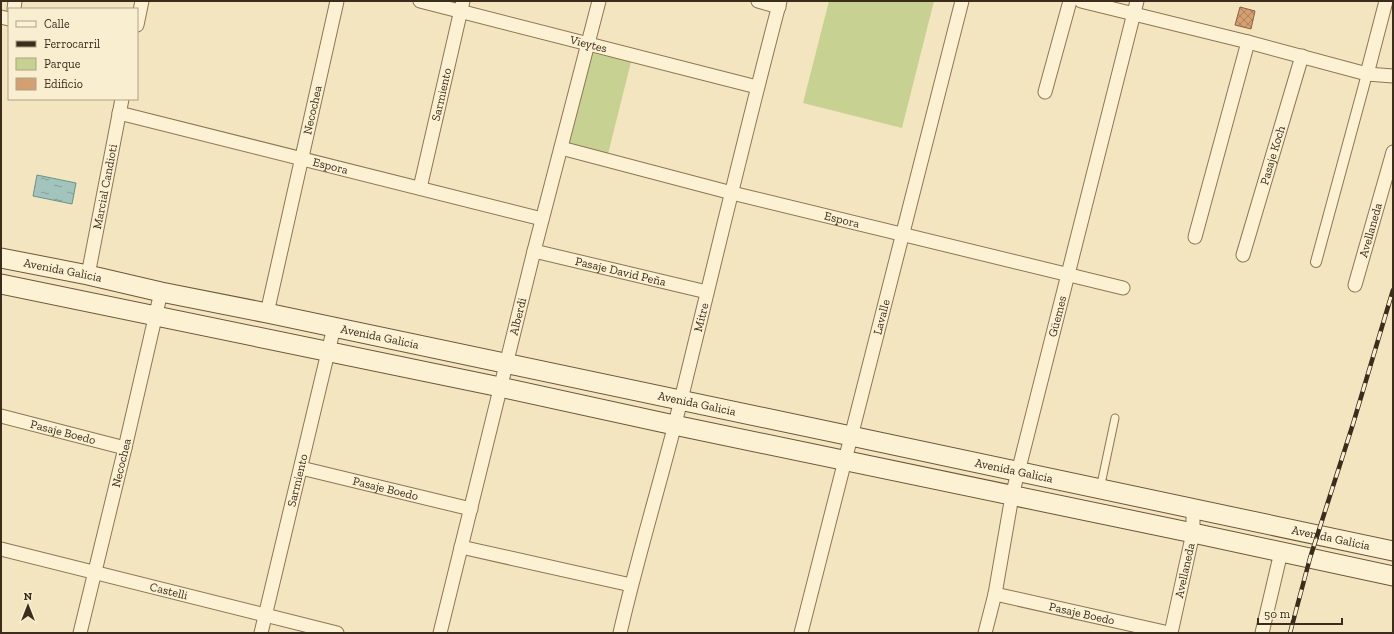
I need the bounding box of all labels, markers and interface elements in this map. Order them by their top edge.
legend [8,8,138,100]
text: Calle [44,17,70,31]
street label: Vieytes [568,32,609,55]
text: Ferrocarril [44,37,100,51]
text: Parque [44,57,81,71]
street label: Sarmiento [429,66,454,122]
text: Edificio [44,77,83,91]
street label: Necochea [300,84,325,136]
street label: Pasaje Koch [1257,124,1288,187]
street label: Marcial Candioti [90,142,120,230]
street label: Espora [311,155,350,177]
street label: Avellaneda [1356,201,1385,259]
street label: Espora [823,209,861,231]
street label: Pasaje David Peña [574,254,668,289]
street label: Avenida Galicia [22,256,104,285]
street label: Güemes [1045,294,1069,338]
street label: Alberdi [507,296,529,337]
street label: Lavalle [870,298,893,336]
street label: Mitre [691,301,711,333]
street label: Avenida Galicia [339,322,420,352]
street label: Avenida Galicia [657,388,737,419]
street label: Pasaje Boedo [29,417,97,447]
street label: Necochea [109,437,134,489]
street label: Sarmiento [284,452,311,508]
street label: Avenida Galicia [974,455,1054,486]
street label: Pasaje Boedo [351,474,420,503]
street label: Avenida Galicia [1290,523,1371,553]
street label: Avellaneda [1172,541,1198,599]
street label: Castelli [148,579,190,603]
north arrow [8,586,48,626]
text: N [24,590,33,603]
street label: Pasaje Boedo [1048,599,1116,628]
scale bar [1258,600,1342,626]
text: 50 m [1264,607,1291,621]

